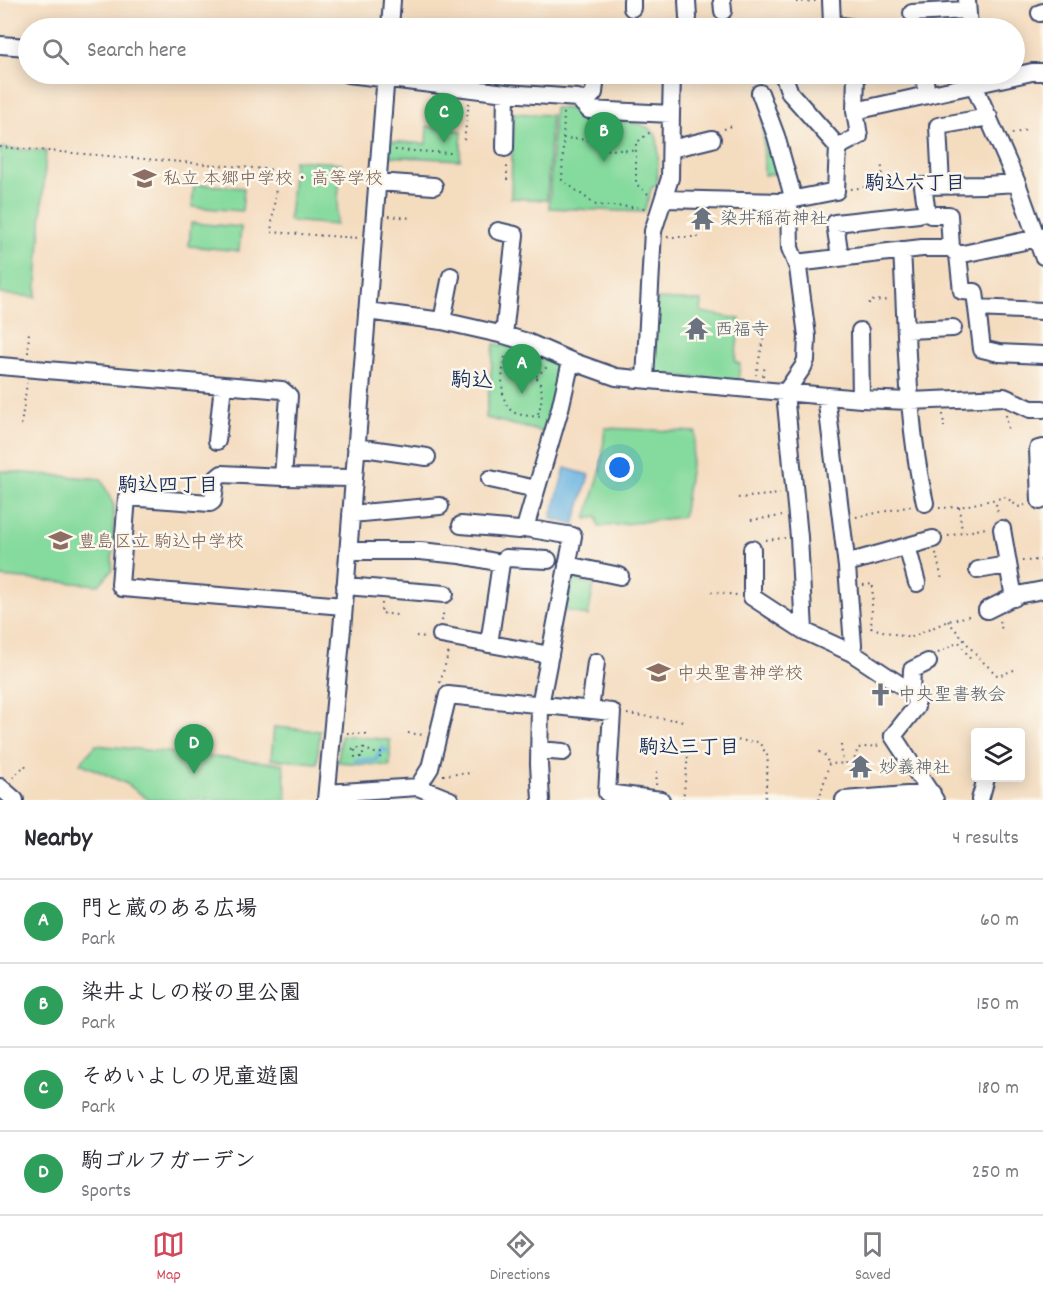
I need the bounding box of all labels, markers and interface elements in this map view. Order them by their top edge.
search box [18,18,1025,84]
icon: search [39,35,72,68]
text: Search here [87,36,186,67]
pin: C [424,94,464,143]
pin: B [584,112,624,162]
school or university icon: 私立 本郷中学校・高等学校 [132,165,158,191]
place label: 私立 本郷中学校・高等学校 [163,168,383,193]
district label: 駒込六丁目 [865,171,965,199]
temple icon: 染井稲荷神社 [689,205,715,231]
place label: 染井稲荷神社 [720,208,828,233]
temple icon: 西福寺 [684,316,710,342]
place label: 西福寺 [715,319,769,344]
pin: A [502,344,542,394]
district label: 駒込 [451,367,493,397]
your location [605,453,634,482]
district label: 駒込四丁目 [118,473,218,501]
school or university icon: 豊島区立 駒込中学校 [47,528,73,554]
place label: 豊島区立 駒込中学校 [78,531,244,556]
school or university icon: 中央聖書神学校 [646,660,672,686]
place label: 中央聖書神学校 [677,663,803,688]
church icon: 中央聖書教会 [867,681,893,707]
place label: 中央聖書教会 [898,684,1006,709]
pin: D [174,724,214,774]
map controls [971,728,1025,782]
button: layers [971,728,1025,782]
district label: 駒込三丁目 [639,735,739,763]
temple icon: 妙義神社 [848,754,874,780]
place label: 妙義神社 [879,757,951,782]
text: Nearby [24,821,92,858]
text: 4 results [952,825,1019,853]
text: 門と蔵のある広場 [81,895,257,926]
text: A [38,907,49,935]
text: 60 m [980,907,1019,935]
text: Park [81,926,115,954]
text: 染井よしの桜の里公園 [81,979,301,1010]
text: B [39,991,48,1019]
text: 150 m [976,991,1019,1019]
text: Park [81,1010,115,1038]
text: そめいよしの児童遊園 [81,1063,300,1094]
text: C [39,1075,48,1103]
text: 180 m [977,1075,1019,1103]
text: Park [81,1094,115,1122]
text: 駒ゴルフガーデン [81,1147,256,1178]
text: D [38,1159,49,1187]
text: 250 m [972,1159,1019,1187]
text: Sports [81,1178,131,1206]
tab: Map [152,1228,185,1287]
tab: Directions [490,1228,550,1287]
tab: Saved [855,1228,891,1287]

